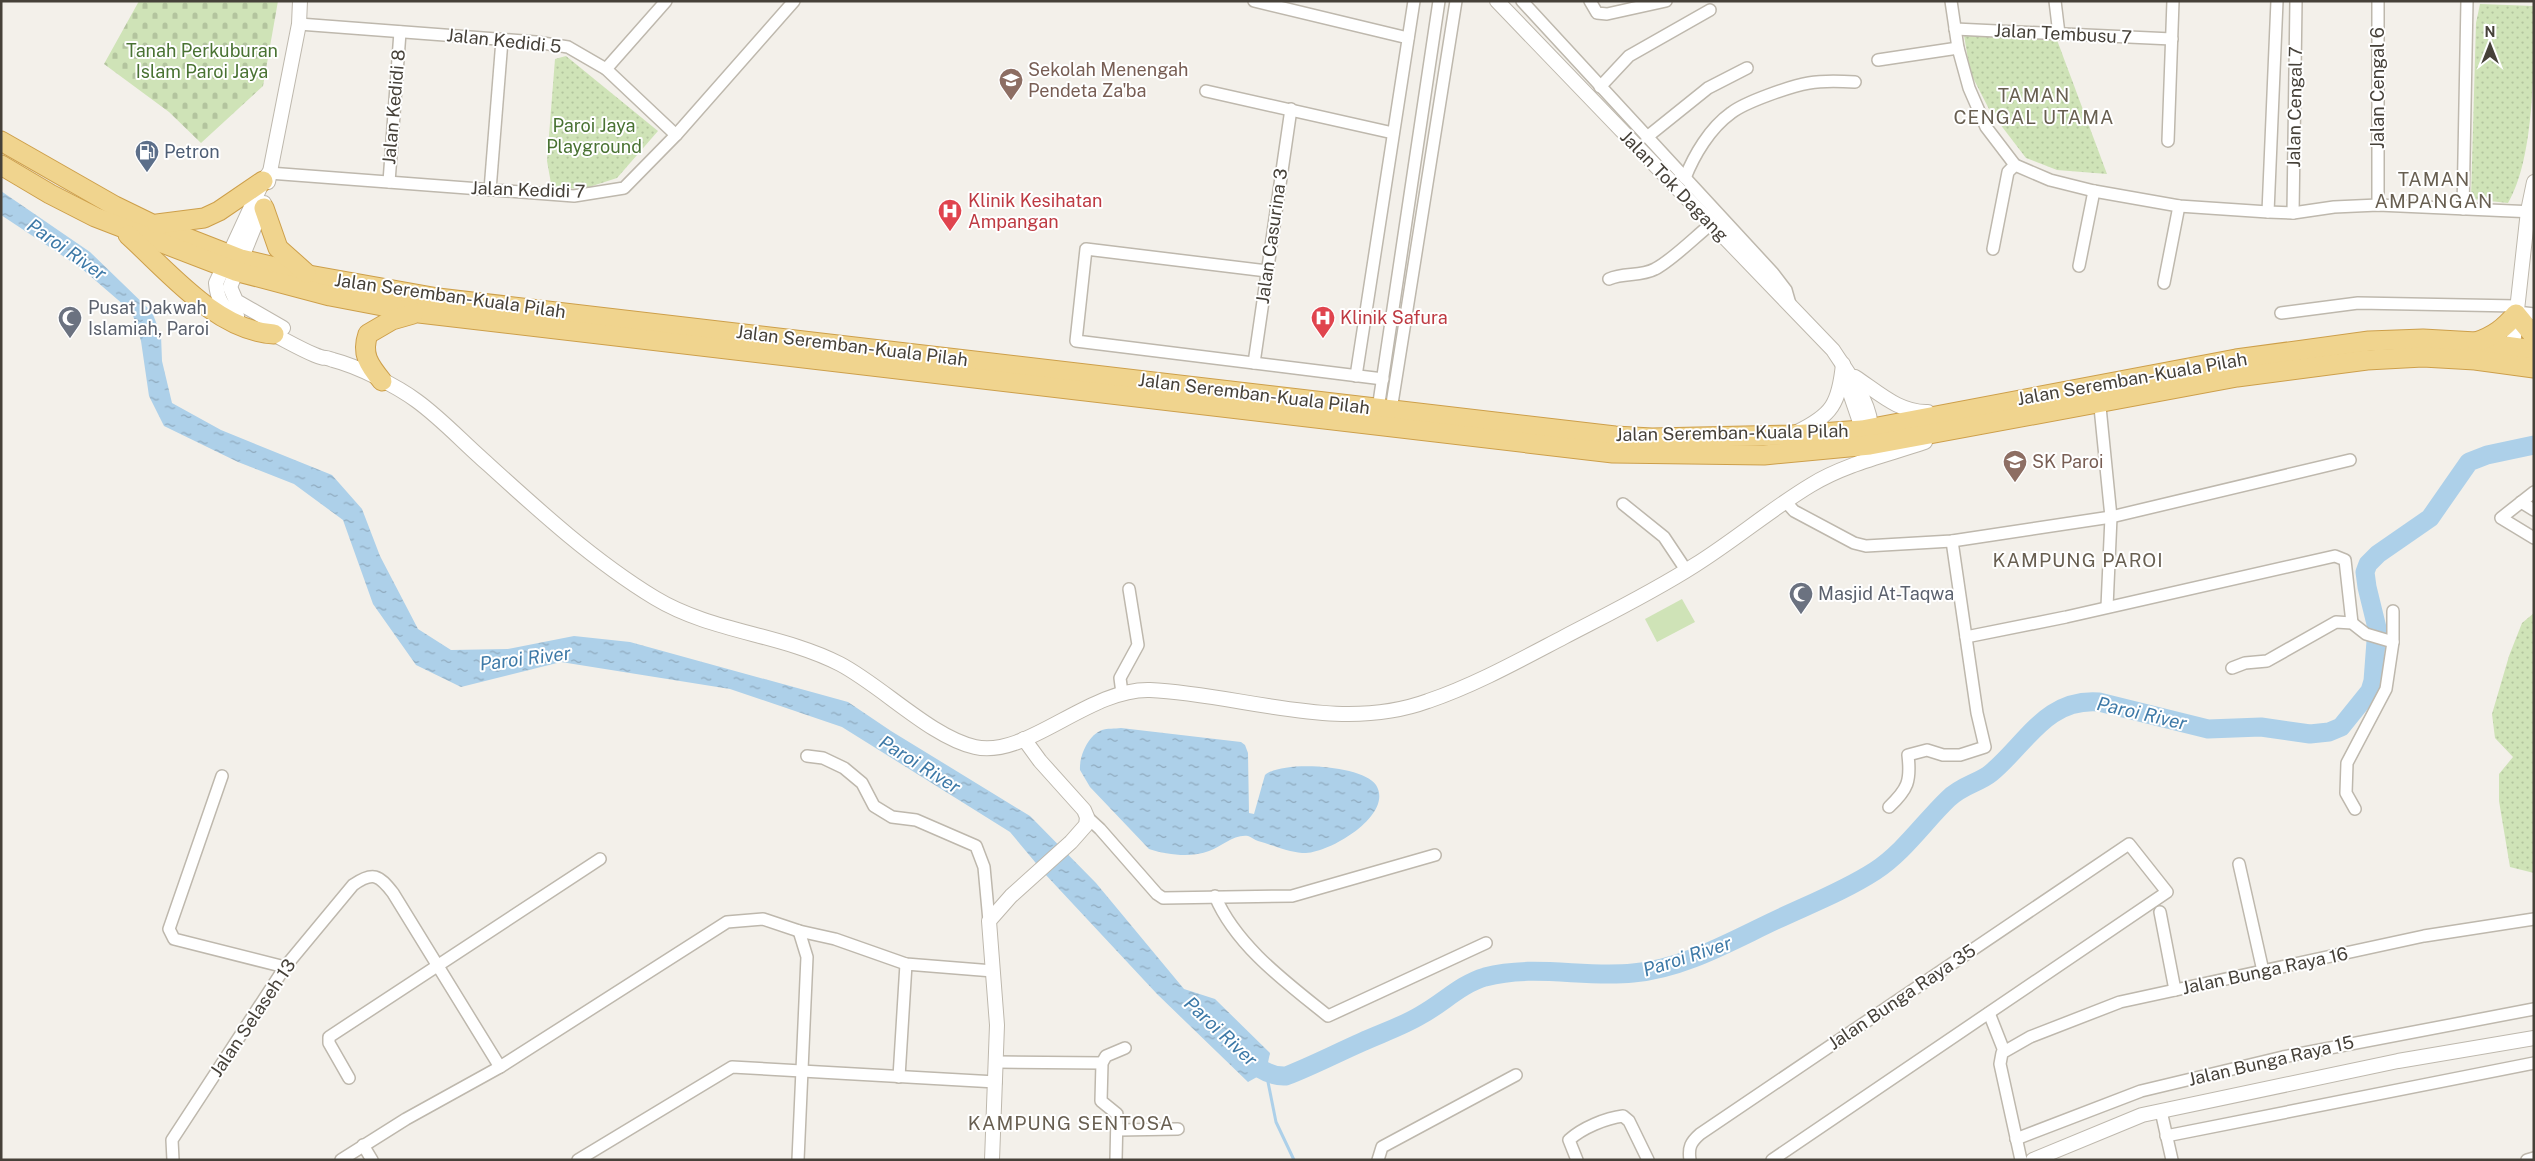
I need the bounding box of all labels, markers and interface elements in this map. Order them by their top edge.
street label: Jalan Tembusu 7 [1994,19,2133,48]
north arrow [2465,20,2515,70]
street label: Jalan Kedidi 5 [446,24,563,57]
text: N [2485,24,2495,40]
street label: Jalan Cengal 6 [2367,27,2388,149]
park label: Tanah Perkuburan Islam Paroi Jaya [126,40,278,82]
street label: Jalan Cengal 7 [2283,46,2306,168]
street label: Jalan Kedidi 8 [378,48,409,165]
place label: Sekolah Menengah Pendeta Za'ba [1028,59,1188,101]
school or university icon: Sekolah Menengah Pendeta Za'ba [998,67,1024,101]
district label: TAMAN CENGAL UTAMA [1953,84,2115,128]
park label: Paroi Jaya Playground [546,115,642,157]
street label: Jalan Tok Dagang [1616,126,1733,245]
fuel station icon: Petron [134,139,160,173]
place label: Petron [164,141,220,162]
street label: Jalan Casurina 3 [1252,167,1291,305]
district label: TAMAN AMPANGAN [2375,168,2493,212]
street label: Jalan Kedidi 7 [470,177,586,202]
place label: Klinik Kesihatan Ampangan [968,190,1102,232]
hospital icon: Klinik Kesihatan Ampangan [937,198,963,232]
water label: Paroi River [23,214,112,285]
street label: Jalan Seremban-Kuala Pilah [333,269,567,322]
place label: Pusat Dakwah Islamiah, Paroi [88,297,209,339]
mosque icon: Pusat Dakwah Islamiah, Paroi [57,305,83,339]
hospital icon: Klinik Safura [1310,305,1336,339]
place label: Klinik Safura [1340,307,1448,328]
street label: Jalan Seremban-Kuala Pilah [735,321,969,370]
street label: Jalan Seremban-Kuala Pilah [2015,348,2249,409]
street label: Jalan Seremban-Kuala Pilah [1137,369,1371,418]
street label: Jalan Seremban-Kuala Pilah [1615,420,1849,445]
school or university icon: SK Paroi [2002,449,2028,483]
place label: SK Paroi [2032,451,2103,472]
district label: KAMPUNG PAROI [1992,549,2164,571]
mosque icon: Masjid At-Taqwa [1788,581,1814,615]
place label: Masjid At-Taqwa [1818,583,1954,604]
water label: Paroi River [478,641,573,675]
water label: Paroi River [2095,692,2190,734]
water label: Paroi River [875,730,965,798]
water label: Paroi River [1640,931,1735,981]
street label: Jalan Bunga Raya 35 [1824,939,1980,1054]
street label: Jalan Bunga Raya 16 [2180,943,2350,998]
street label: Jalan Selaseh 13 [206,955,300,1080]
water label: Paroi River [1180,992,1263,1071]
street label: Jalan Bunga Raya 15 [2186,1031,2356,1090]
district label: KAMPUNG SENTOSA [968,1112,1174,1134]

